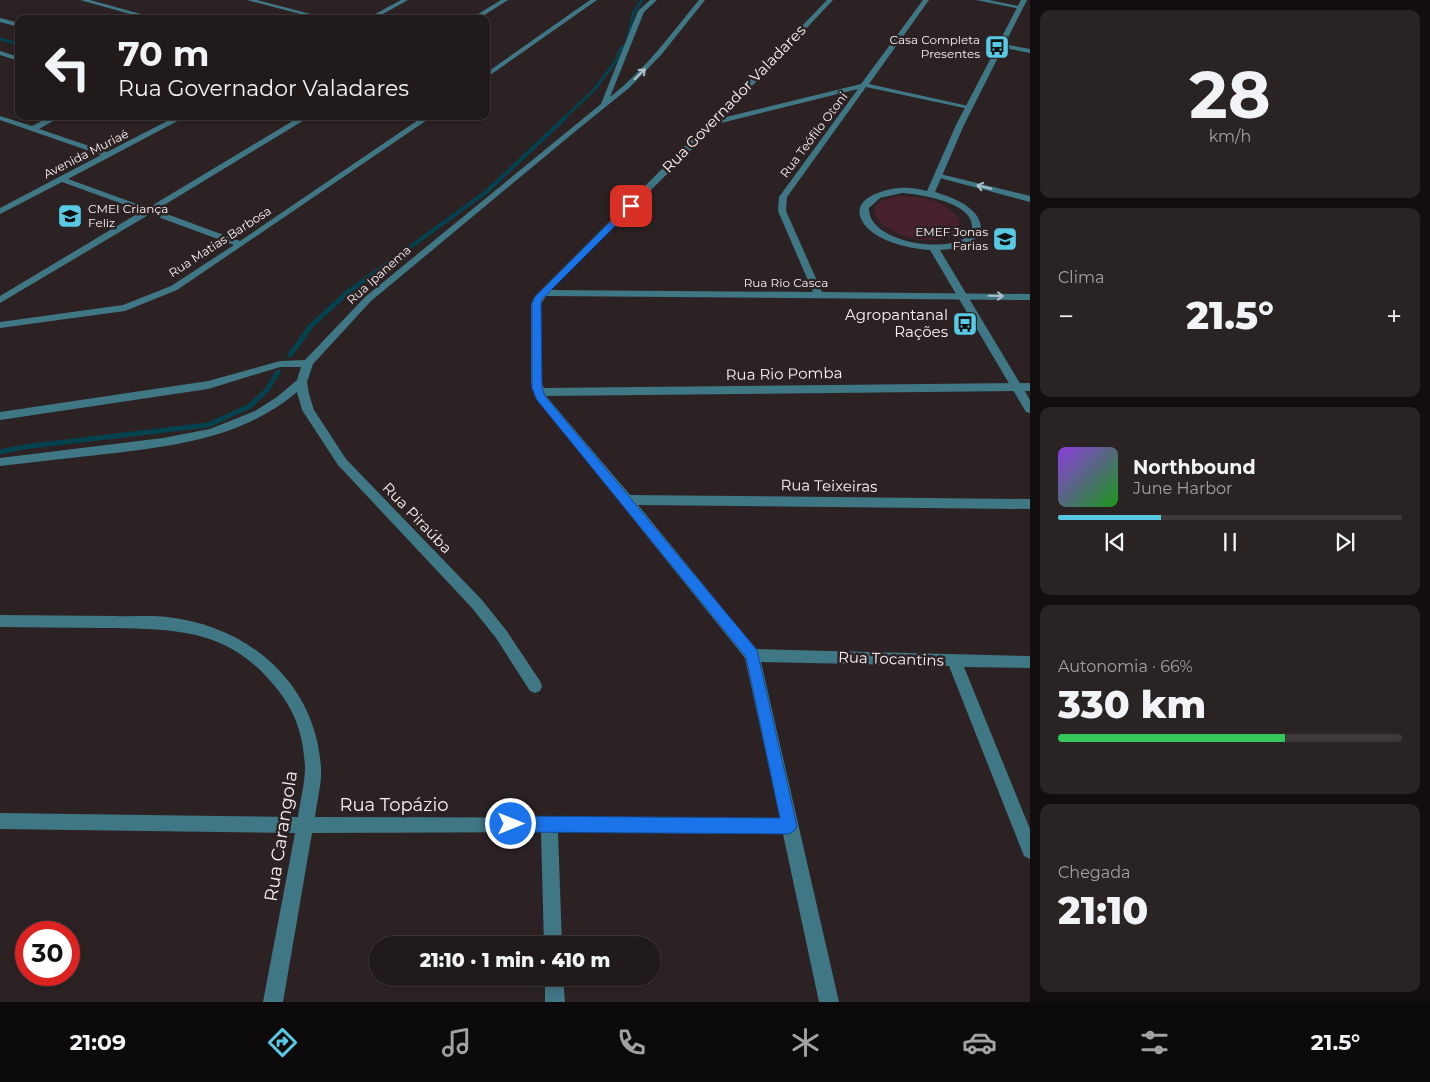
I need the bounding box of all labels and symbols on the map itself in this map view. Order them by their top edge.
street label: Rua Governador Valadares [658,21,809,177]
place label: Casa Completa Presentes [890,32,980,61]
bus stop icon: Casa Completa Presentes [984,34,1010,60]
one-way arrow [634,68,646,80]
street label: Rua Teófilo Otoni [777,89,851,180]
street label: Avenida Muriaé [41,126,131,181]
one-way arrow [977,182,993,191]
pin [610,185,652,227]
place label: CMEI Criança Feliz [88,201,168,230]
school or university icon: CMEI Criança Feliz [57,203,83,229]
street label: Rua Matias Barbosa [166,203,274,280]
place label: EMEF Jonas Farias [915,224,988,253]
school or university icon: EMEF Jonas Farias [992,226,1018,252]
street label: Rua Ipanema [344,242,414,307]
street label: Rua Rio Casca [744,275,828,290]
one-way arrow [988,291,1004,301]
place label: Agropantanal Rações [845,305,948,341]
bus stop icon: Agropantanal Rações [952,311,978,337]
street label: Rua Rio Pomba [725,363,843,384]
street label: Rua Teixeiras [780,475,878,496]
street label: Rua Piraúba [379,478,456,557]
street label: Rua Tocantins [838,647,944,670]
street label: Rua Carangola [260,769,302,903]
street label: Rua Topázio [339,794,449,816]
position arrow [484,797,536,849]
speed limit sign: 30 [15,921,80,986]

